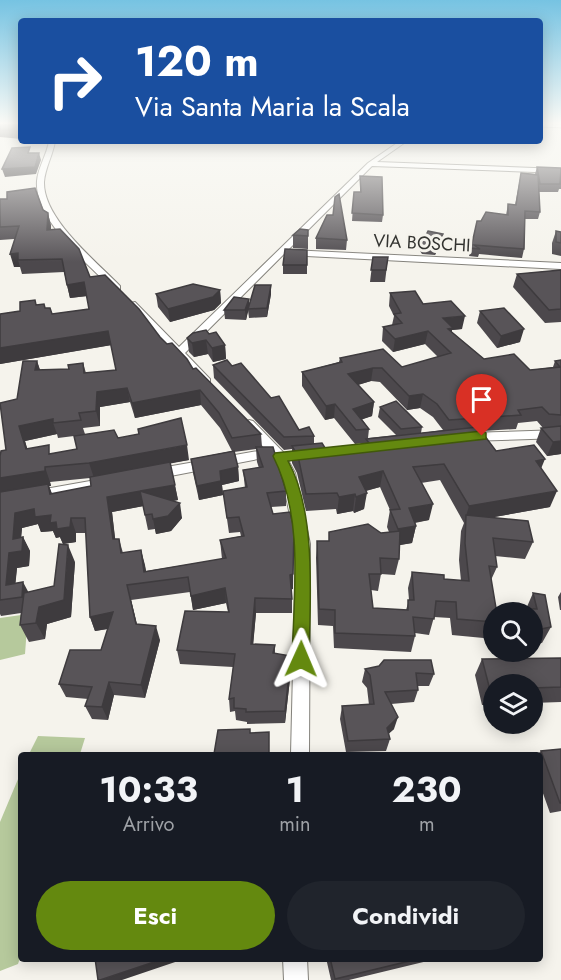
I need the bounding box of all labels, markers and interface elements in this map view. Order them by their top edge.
text: 120 m [135,31,259,92]
icon: right [36,42,114,120]
text: Via Santa Maria la Scala [135,87,410,126]
street label: VIA BOSCHI [373,227,471,259]
pin [456,374,507,436]
icon: arrive [465,383,498,416]
map controls [483,602,543,734]
button: search [483,602,543,662]
position arrow [269,627,333,691]
button: layers [483,674,543,734]
text: 10:33 [99,763,198,815]
text: 1 [286,763,304,815]
text: 230 [392,763,462,815]
text: Arrivo [123,810,174,839]
text: min [279,810,310,839]
text: m [419,810,435,839]
button: Esci [36,881,275,950]
button: Condividi [287,881,525,950]

